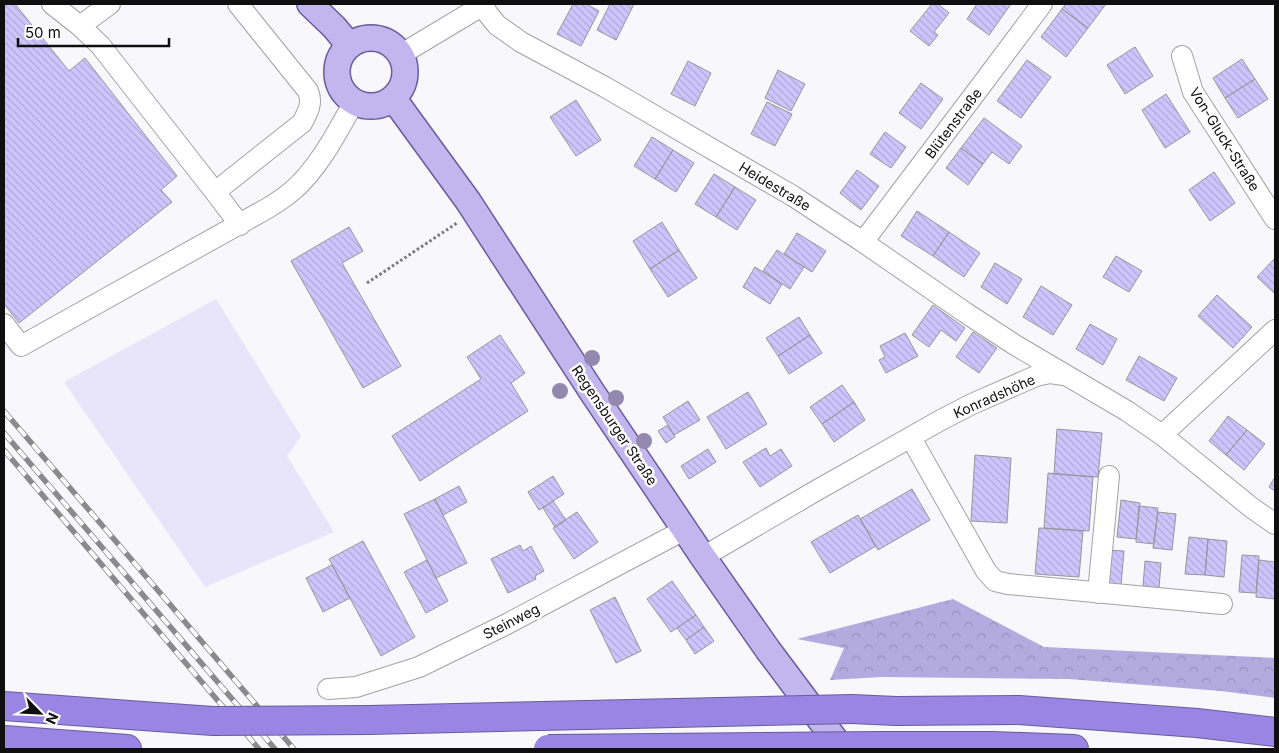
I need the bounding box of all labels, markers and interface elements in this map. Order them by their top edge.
scale bar [18,15,169,47]
text: 50 m [25,23,61,42]
street label: Blütenstraße [921,84,985,162]
street label: Von-Gluck-Straße [1186,84,1264,194]
street label: Heidestraße [736,158,814,214]
street label: Regensburger Straße [569,362,661,488]
street label: Konradshöhe [950,370,1038,422]
street label: Steinweg [480,600,542,642]
north arrow [15,688,65,738]
text: N [42,710,62,727]

